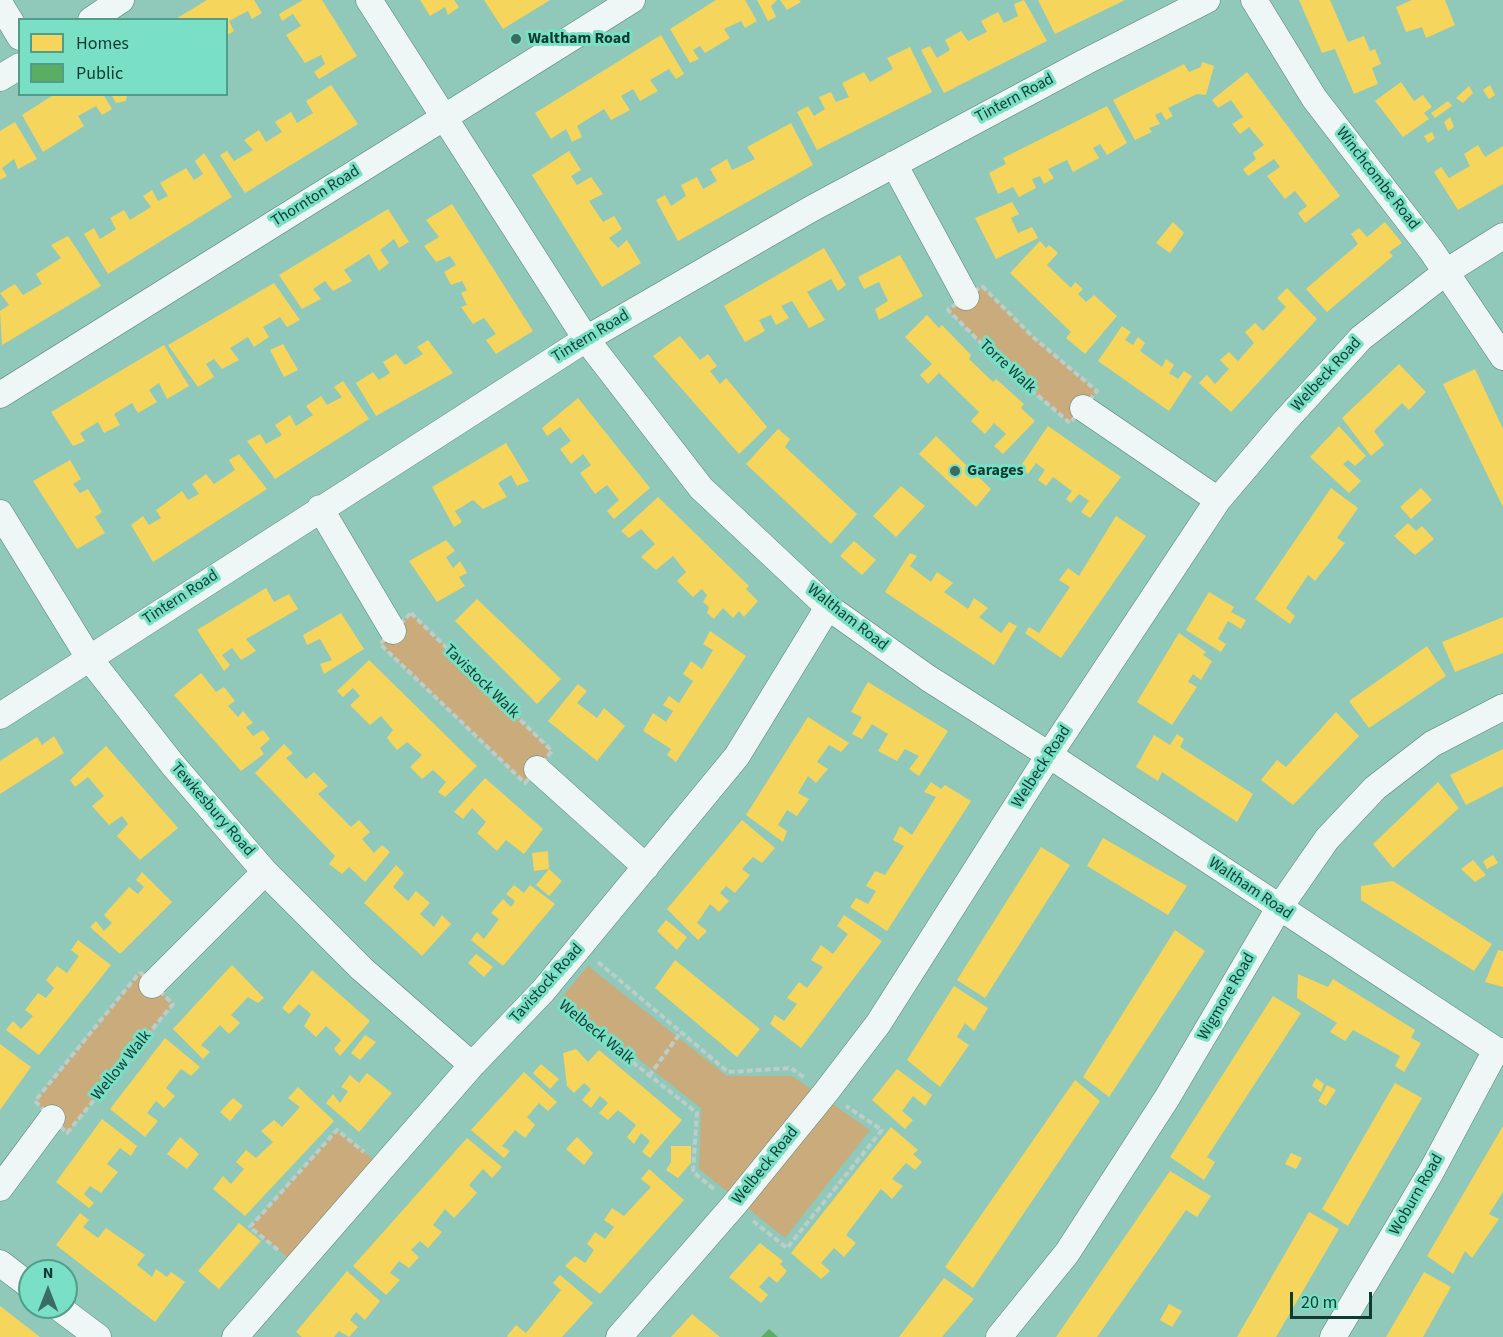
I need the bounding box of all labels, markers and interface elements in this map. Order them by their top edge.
legend [18,18,228,96]
place label: Waltham Road [528,29,630,49]
text: Homes [76,31,129,56]
marker: Waltham Road [509,32,523,46]
text: Public [76,61,123,86]
street label: Tintern Road [972,70,1058,128]
street label: Winchcombe Road [1331,124,1423,234]
street label: Thornton Road [268,162,364,232]
street label: Tintern Road [549,307,633,367]
street label: Welbeck Road [1288,334,1366,416]
street label: Torre Walk [975,336,1039,398]
place label: Garages [967,461,1024,481]
marker: Garages [948,464,962,478]
street label: Tintern Road [140,566,222,630]
street label: Waltham Road [803,580,891,656]
street label: Tavistock Walk [439,641,523,723]
street label: Welbeck Road [1008,722,1076,812]
street label: Tewkesbury Road [166,759,258,861]
street label: Waltham Road [1204,854,1296,924]
street label: Tavistock Road [506,940,588,1028]
street label: Wigmore Road [1194,950,1260,1044]
street label: Welbeck Walk [554,997,638,1069]
street label: Wellow Walk [88,1027,156,1105]
street label: Welbeck Road [729,1123,803,1209]
street label: Woburn Road [1386,1151,1448,1239]
north arrow [18,1259,78,1319]
text: N [43,1262,53,1284]
scale bar [1293,1280,1376,1318]
text: 20 m [1301,1290,1337,1315]

